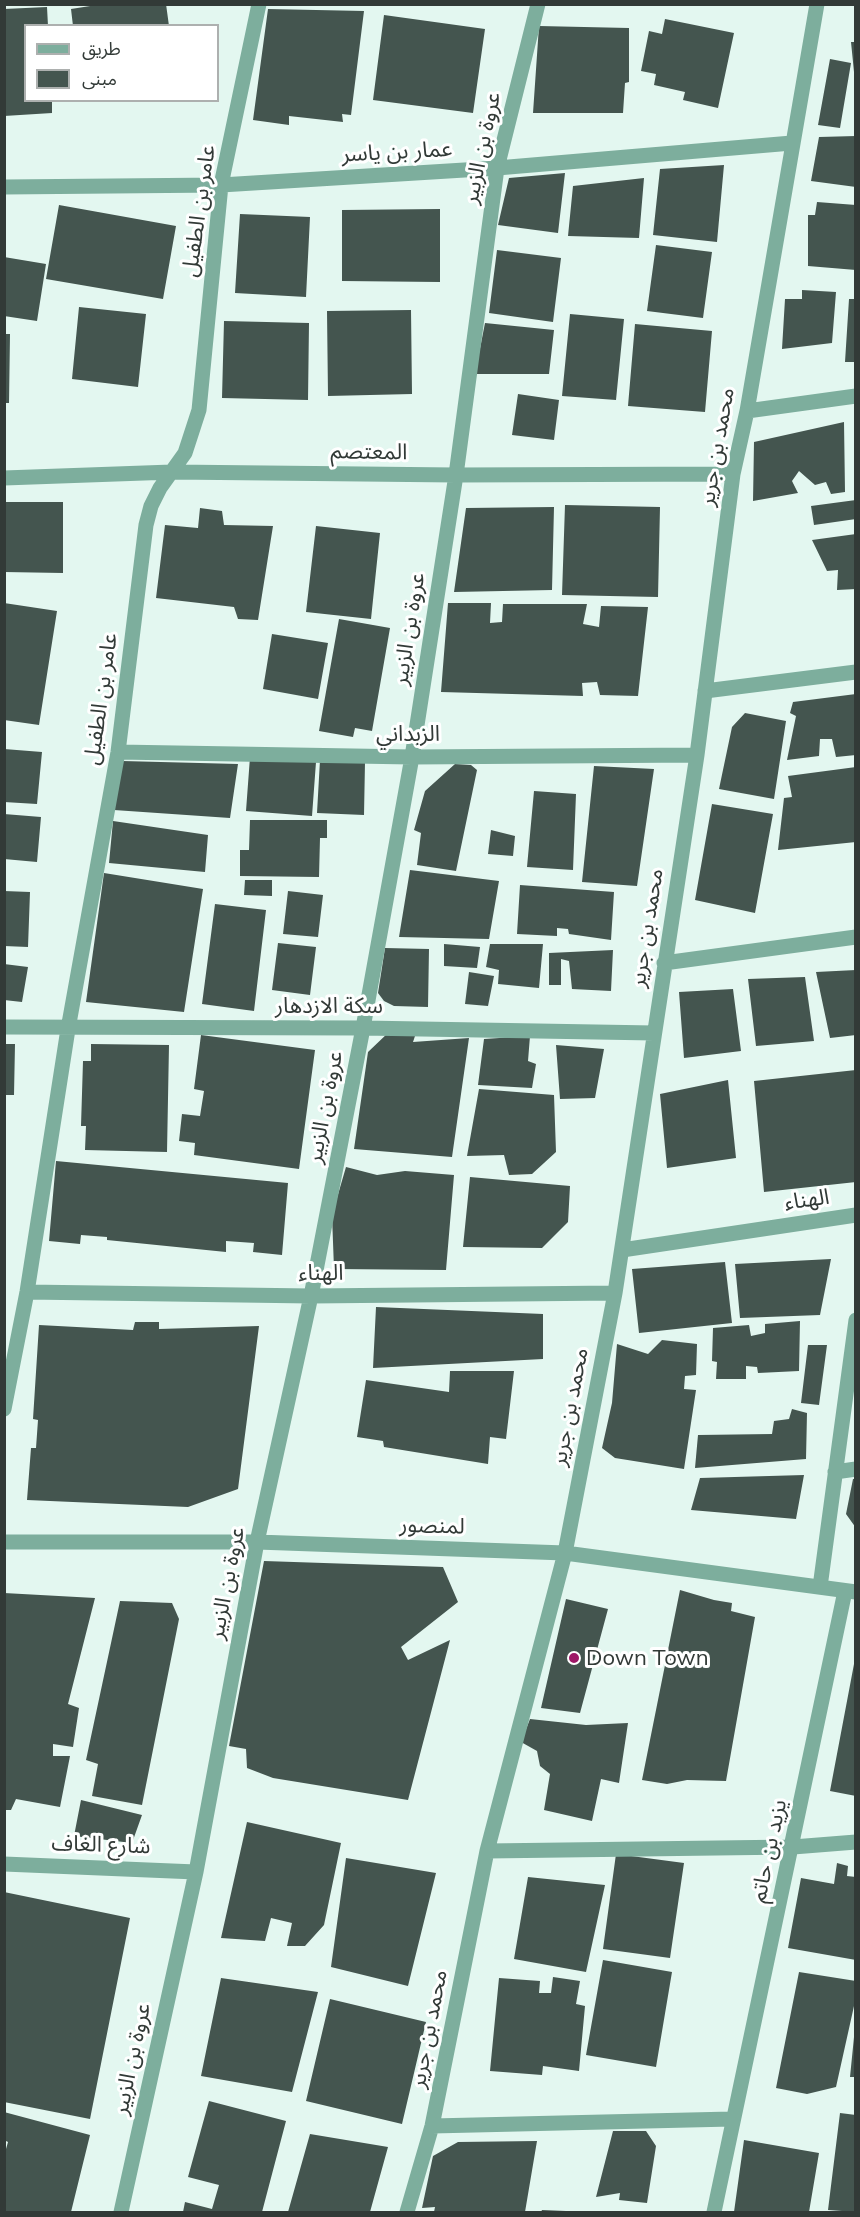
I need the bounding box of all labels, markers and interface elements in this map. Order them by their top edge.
legend [24,24,219,102]
text: طريق [82,37,121,60]
text: مبنى [82,67,117,90]
street label: عروة بن الزبير [457,90,507,206]
street label: عمار بن ياسر [341,136,453,168]
street label: عامر بن الطفيل [177,143,221,279]
street label: محمد بن جرير [694,386,740,508]
street label: المعتصم [330,438,408,466]
street label: عروة بن الزبير [387,571,431,687]
street label: عامر بن الطفيل [79,631,123,767]
street label: الزبداني [376,721,440,747]
street label: محمد بن جرير [625,867,669,989]
street label: سكة الازدهار [275,993,383,1019]
street label: عروة بن الزبير [301,1049,349,1165]
street label: الهناء [783,1184,831,1216]
street label: الهناء [298,1260,344,1286]
street label: محمد بن جرير [546,1346,594,1468]
street label: لمنصور [399,1512,465,1540]
street label: عروة بن الزبير [203,1525,251,1641]
place label: Down Town [586,1645,709,1671]
marker: Down Town [567,1651,581,1665]
street label: يزيد بن حاتم [745,1797,793,1905]
street label: شارع الغاف [51,1830,151,1860]
street label: محمد بن جرير [405,1968,453,2090]
street label: عروة بن الزبير [107,2001,157,2117]

